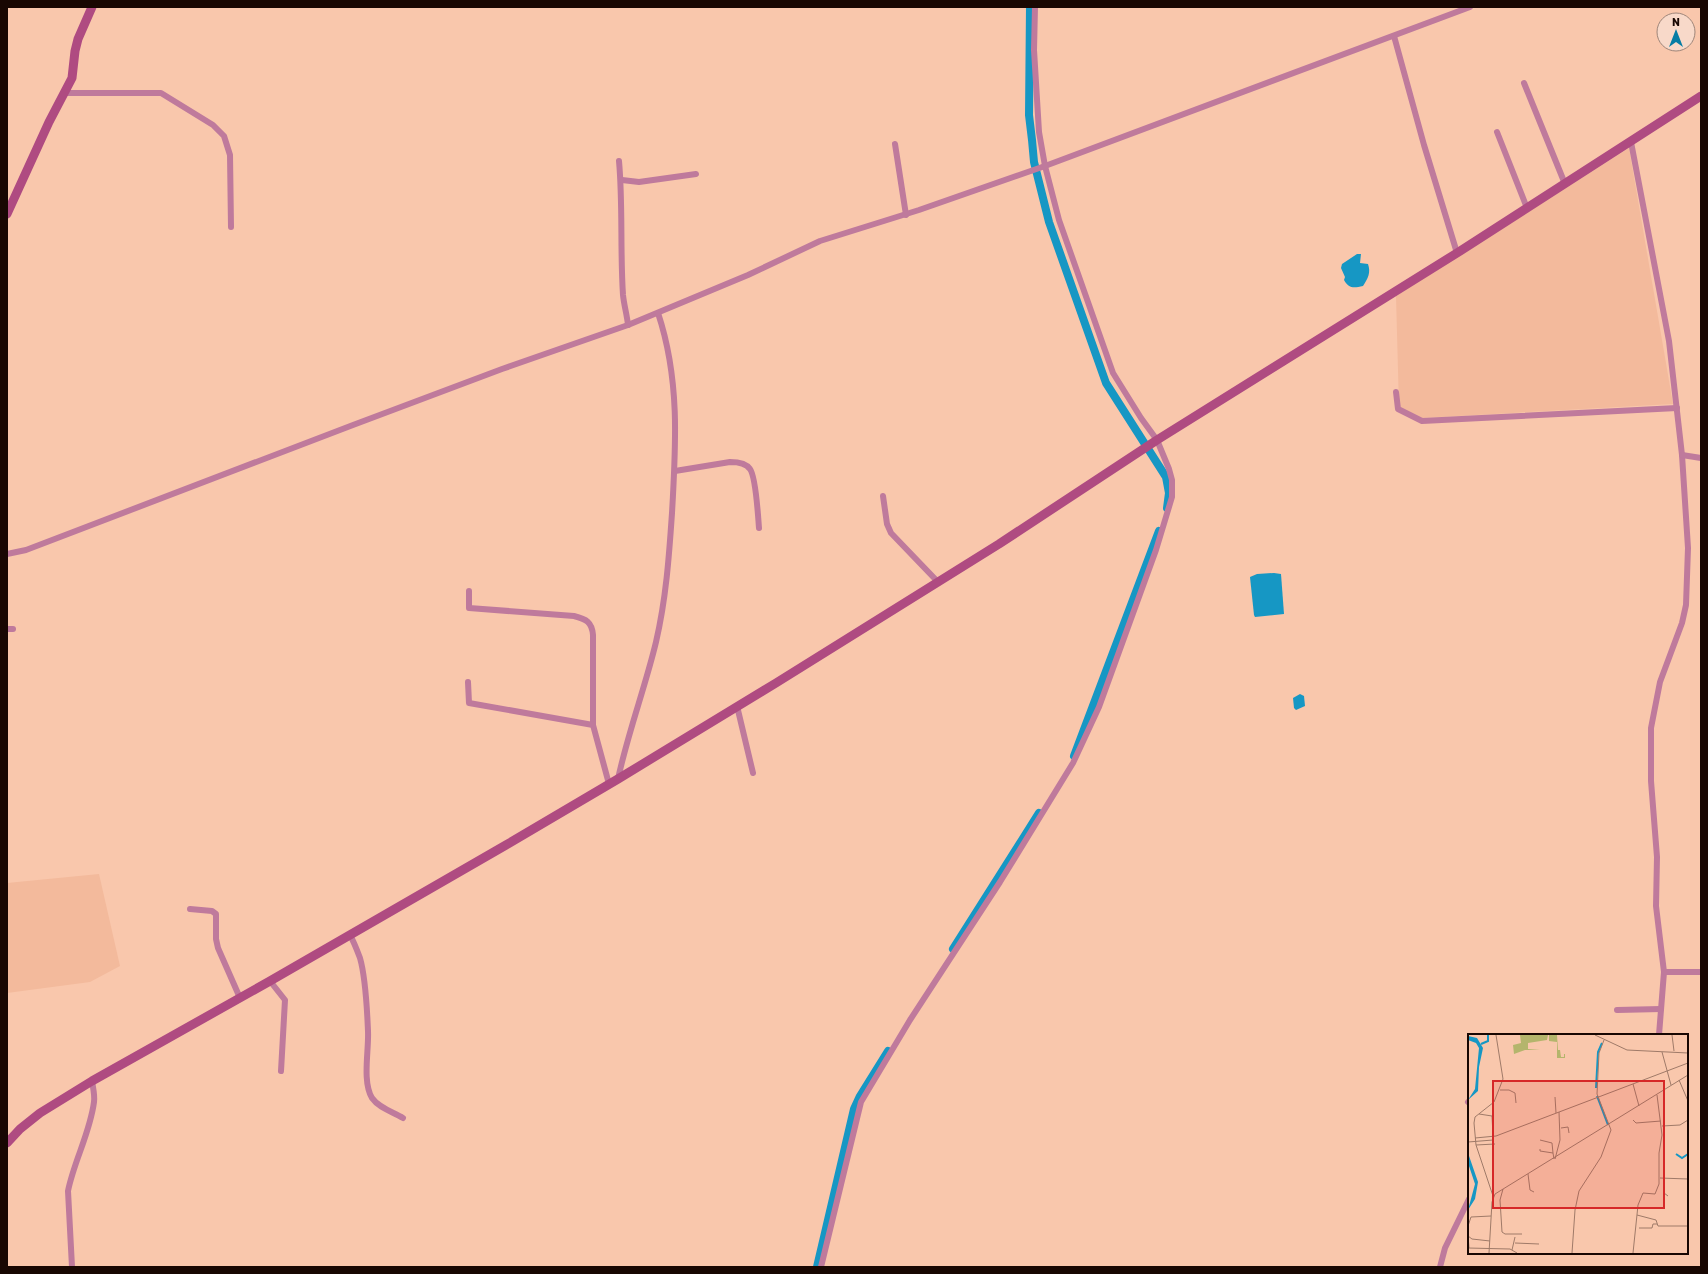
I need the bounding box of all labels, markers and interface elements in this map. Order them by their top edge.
north arrow [1656,12,1696,52]
text: N [1672,16,1680,29]
inset map [1468,1034,1688,1254]

